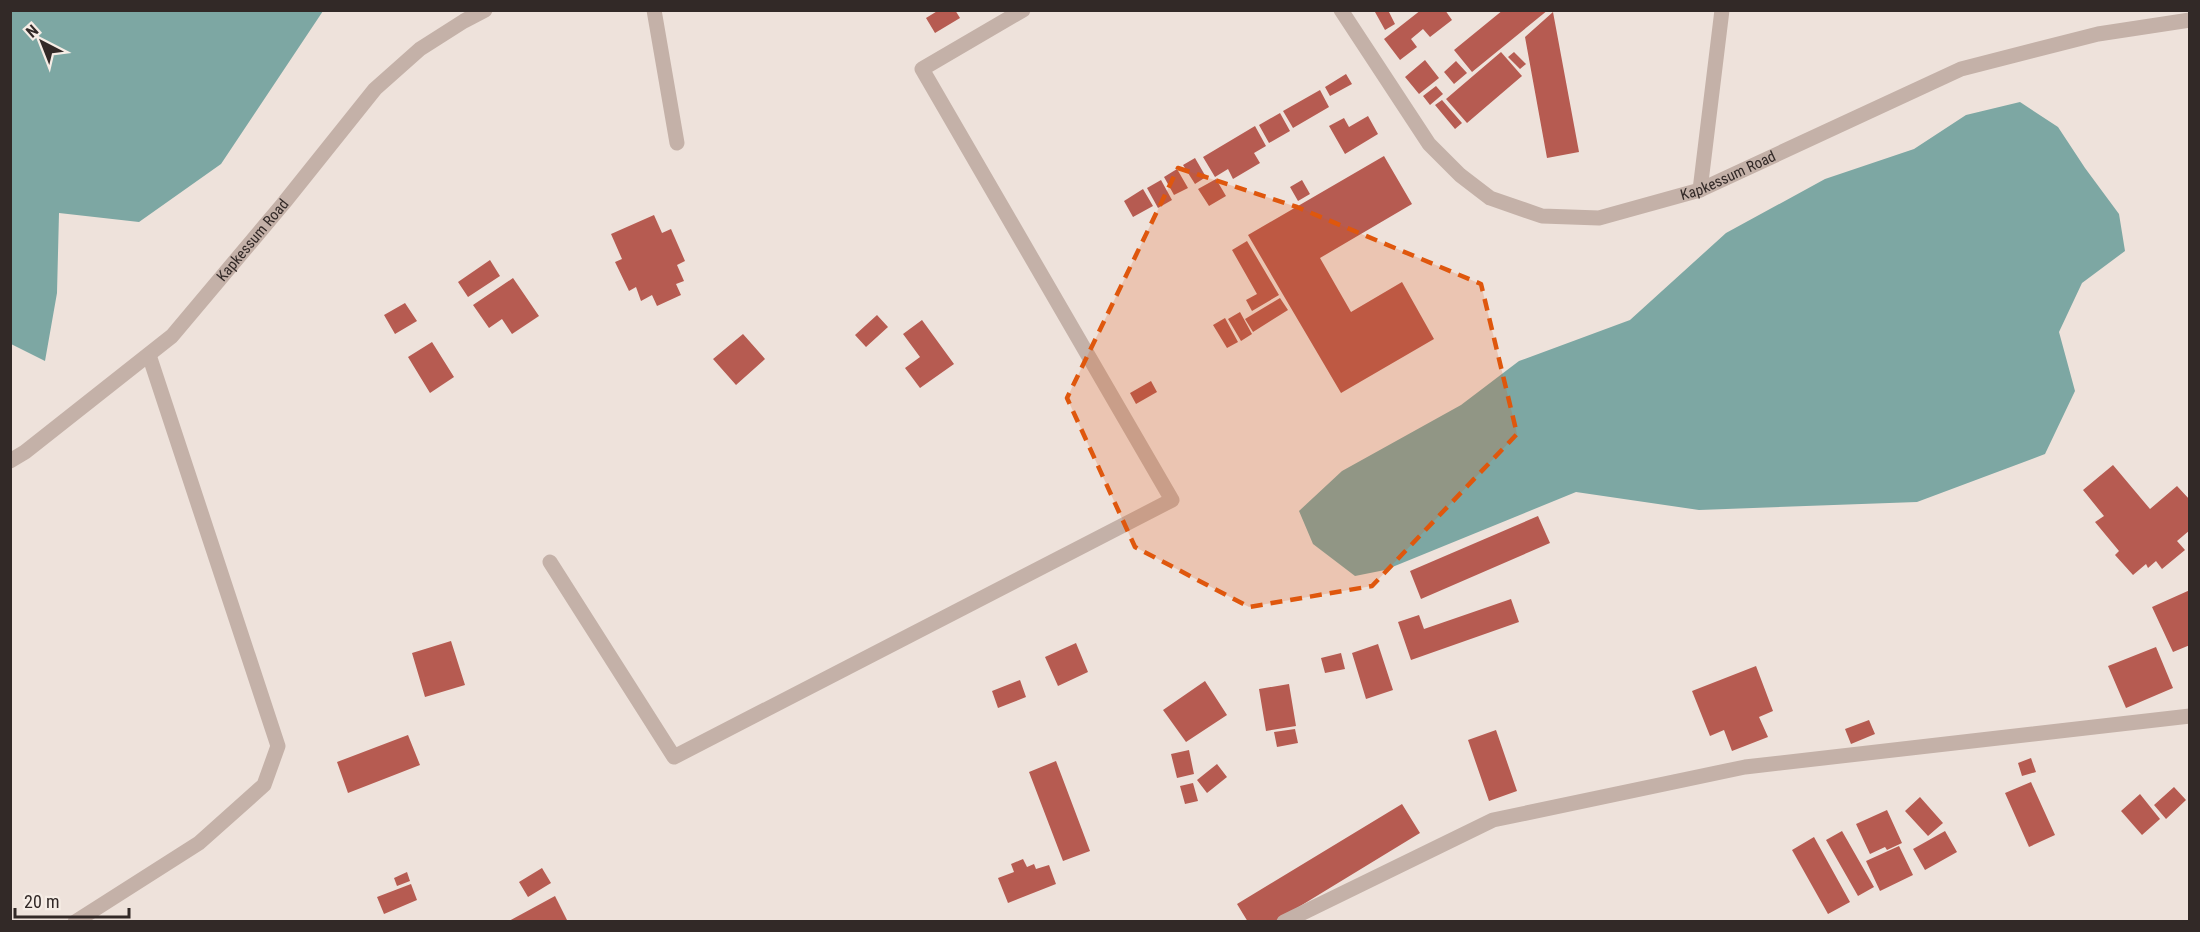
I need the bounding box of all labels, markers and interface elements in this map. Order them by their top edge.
north arrow [12,12,72,72]
text: N [22,21,42,42]
street label: Kapkessum Road [1678,147,1778,204]
street label: Kapkessum Road [213,195,292,285]
scale bar [15,881,129,919]
text: 20 m [24,891,59,912]

